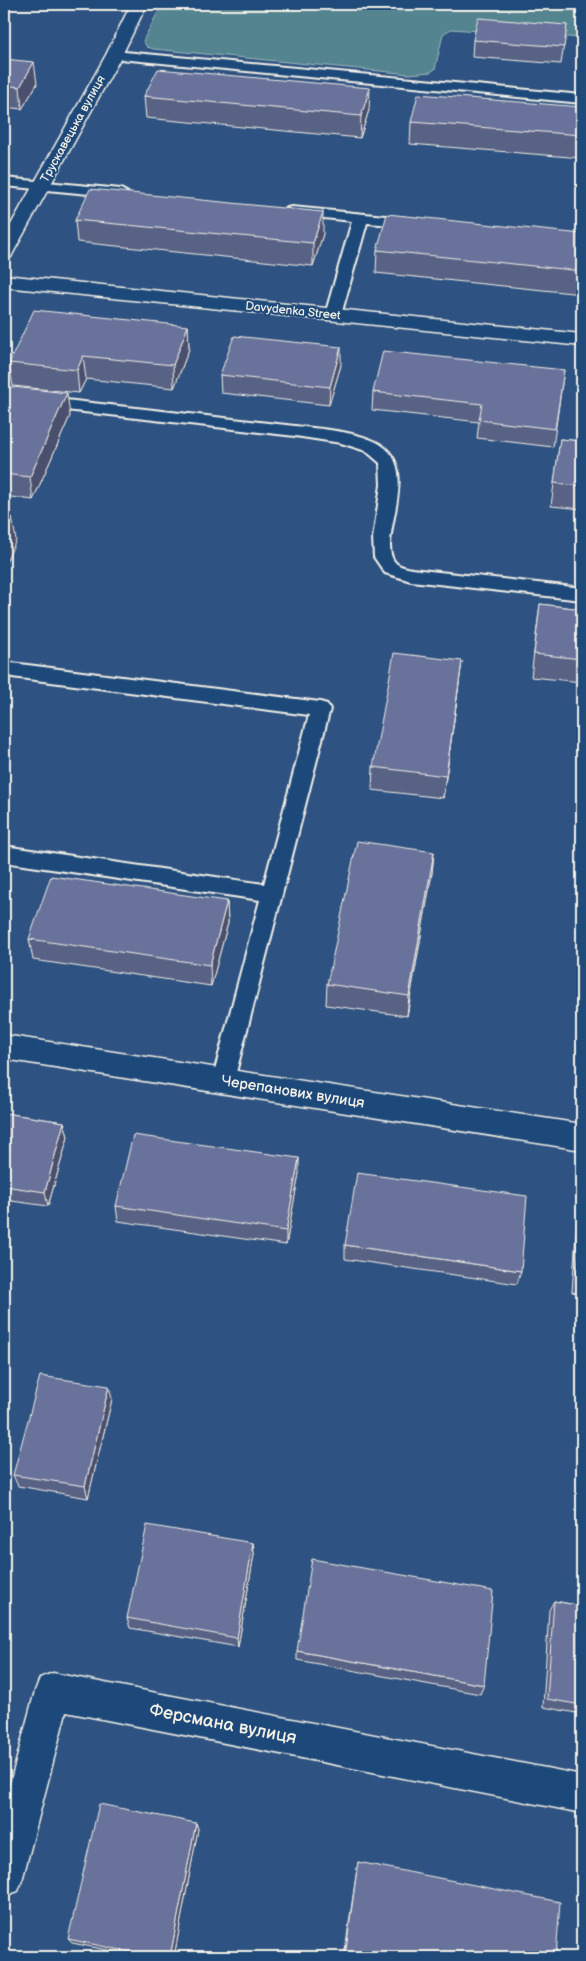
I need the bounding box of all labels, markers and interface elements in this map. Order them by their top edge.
street label: Трускавецька вулиця [37,73,109,185]
street label: Davydenka Street [245,299,342,323]
street label: Черепанових вулиця [220,1071,366,1113]
street label: Ферсмана вулиця [148,1699,298,1749]

